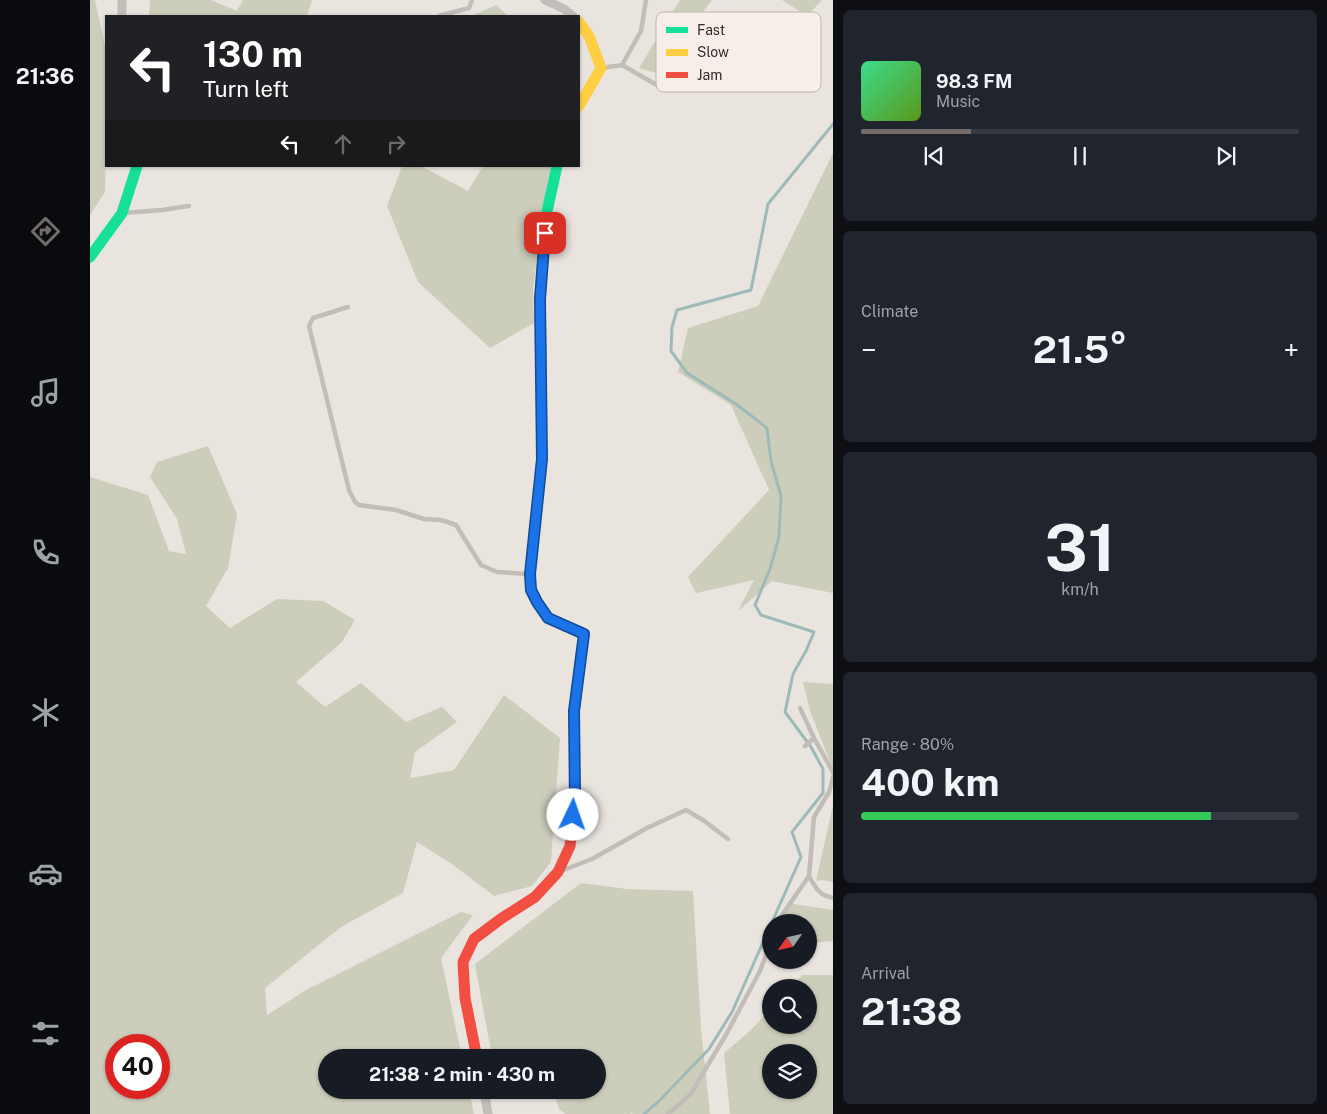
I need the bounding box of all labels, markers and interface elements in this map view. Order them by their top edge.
legend [656,12,821,92]
text: Fast [697,22,725,38]
text: 130 m [203,34,303,75]
icon: left [120,35,185,100]
text: Slow [697,44,729,60]
text: 21:36 [16,63,74,89]
text: Jam [697,67,722,83]
text: 98.3 FM [936,70,1012,92]
text: Turn left [203,76,289,102]
text: Music [936,92,980,111]
icon: left [276,130,304,158]
icon: ahead [329,130,357,158]
icon: right [382,130,410,158]
icon: previous [920,142,948,170]
icon: pause [1066,142,1094,170]
icon: next [1212,142,1240,170]
pin [524,212,566,254]
icon: directions [28,214,63,249]
icon: arrive [531,219,559,247]
text: Climate [861,302,918,321]
text: 21.5° [1033,327,1127,372]
text: − [861,333,877,366]
text: + [1283,333,1299,366]
icon: music [28,375,63,410]
text: 31 [1044,509,1116,586]
icon: phone [28,535,63,570]
text: km/h [1061,580,1099,599]
icon: climate [28,695,63,730]
text: Range · 80% [861,735,954,754]
text: 400 km [861,760,999,805]
position arrow [546,788,598,840]
icon: car [28,856,63,891]
north arrow [762,914,818,969]
map controls [762,914,817,1099]
text: Arrival [861,964,910,983]
button: search [762,979,817,1034]
text: 21:38 [861,989,962,1034]
icon: filters [28,1016,63,1051]
speed limit sign: 40 [105,1034,170,1099]
button: layers [762,1044,817,1099]
text: 21:38 · 2 min · 430 m [369,1063,555,1085]

